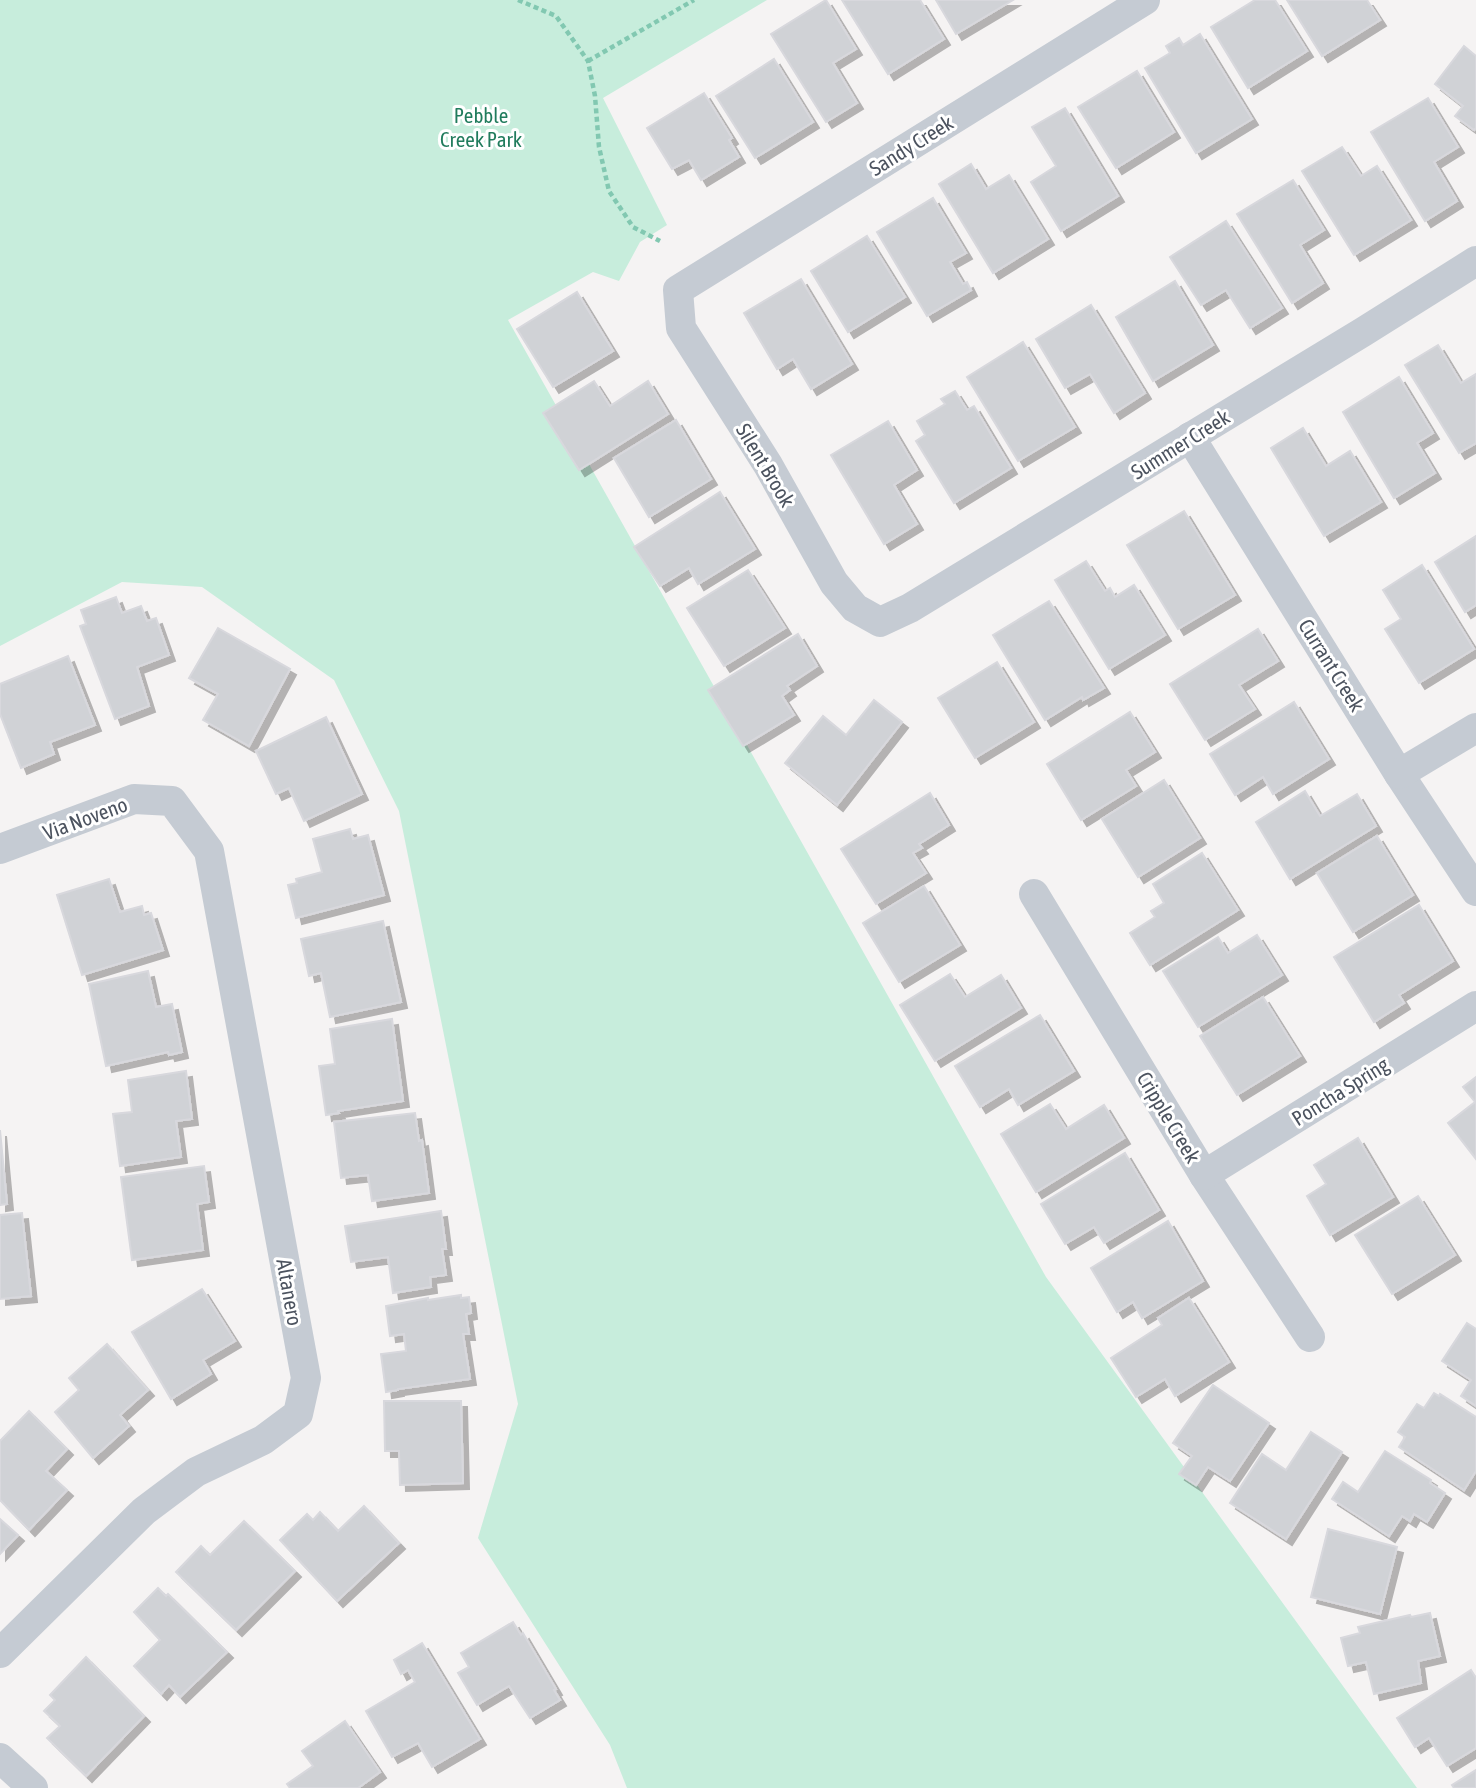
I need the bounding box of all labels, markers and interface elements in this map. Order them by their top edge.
park label: Pebble Creek Park [440,103,522,151]
street label: Sandy Creek [865,110,957,180]
street label: Summer Creek [1126,404,1234,484]
street label: Silent Brook [732,419,800,511]
street label: Currant Creek [1294,614,1370,716]
street label: Via Noveno [40,792,130,844]
street label: Poncha Spring [1287,1052,1393,1130]
street label: Cripple Creek [1132,1067,1206,1167]
street label: Altanero [272,1257,308,1327]

